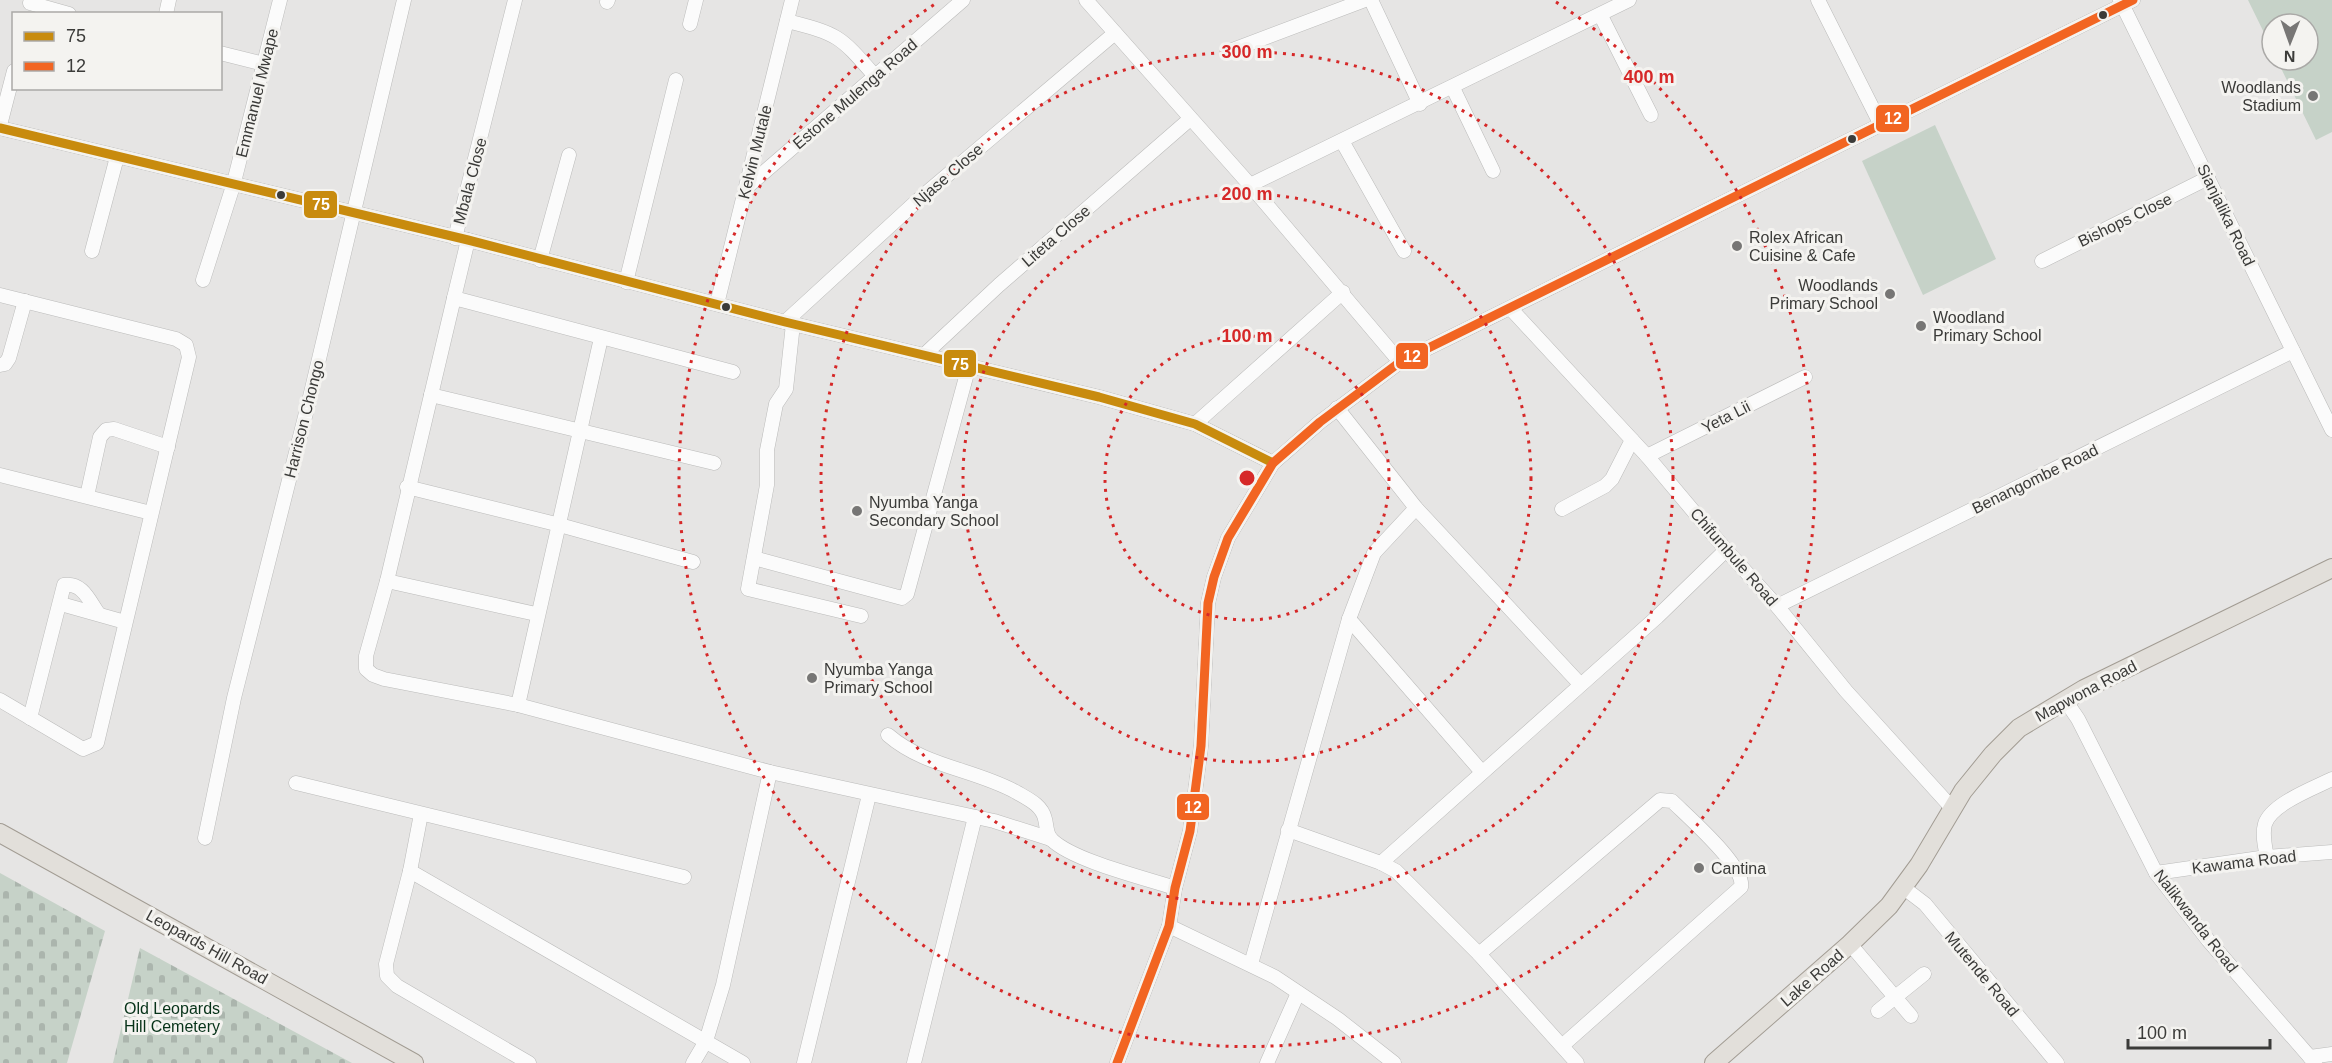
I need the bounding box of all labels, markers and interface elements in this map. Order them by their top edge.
unlabelled marker [2097,9,2109,21]
legend [12,12,222,90]
north arrow [2260,12,2320,72]
text: 75 [66,26,86,46]
street label: Emmanuel Mwape [233,27,281,159]
street label: Estone Mulenga Road [790,36,920,152]
text: 300 m [1221,42,1273,62]
text: N [2284,48,2296,65]
text: 12 [66,56,86,76]
text: 400 m [1623,67,1675,87]
place label: Woodlands Stadium [2221,79,2301,114]
marker: Woodlands Stadium [2306,89,2320,103]
street label: Kelvin Mutale [735,103,775,201]
line badge: 12 [1875,104,1910,133]
text: 12 [1884,110,1902,127]
unlabelled marker [1846,133,1858,145]
street label: Mbala Close [450,136,490,226]
street label: Njase Close [910,140,986,210]
street label: Sianjalika Road [2194,161,2258,269]
text: 200 m [1221,184,1273,204]
unlabelled marker [275,189,287,201]
line badge: 75 [303,190,338,219]
street label: Bishops Close [2075,190,2175,250]
text: 75 [312,196,330,213]
street label: Liteta Close [1019,202,1094,270]
place label: Rolex African Cuisine & Cafe [1749,229,1856,264]
marker: Rolex African Cuisine & Cafe [1730,239,1744,253]
place label: Woodlands Primary School [1770,277,1878,312]
marker: Woodlands Primary School [1883,287,1897,301]
unlabelled marker [720,301,732,313]
place label: Woodland Primary School [1933,309,2041,344]
marker: Woodland Primary School [1914,319,1928,333]
text: 100 m [1221,326,1273,346]
line badge: 12 [1395,342,1429,370]
text: 12 [1403,348,1421,365]
line badge: 75 [943,349,977,378]
text: 75 [951,356,969,373]
street label: Harrison Chongo [281,358,327,480]
street label: Yeta Lii [1699,398,1753,436]
street label: Benangombe Road [1969,441,2101,517]
centre of rings [1237,468,1257,488]
place label: Nyumba Yanga Secondary School [869,494,999,529]
marker: Nyumba Yanga Secondary School [850,504,864,518]
street label: Chifumbule Road [1687,505,1781,609]
street label: Mapwona Road [2033,657,2139,725]
place label: Nyumba Yanga Primary School [824,661,933,696]
marker: Nyumba Yanga Primary School [805,671,819,685]
line badge: 12 [1176,793,1210,821]
text: 12 [1184,799,1202,816]
street label: Kawama Road [2191,847,2297,877]
place label: Cantina [1711,860,1766,877]
marker: Cantina [1692,861,1706,875]
street label: Nalikwanda Road [2151,866,2241,976]
street label: Leopards Hill Road [143,907,271,987]
street label: Mutende Road [1942,928,2022,1020]
street label: Lake Road [1777,946,1847,1010]
park label: Old Leopards Hill Cemetery [124,1000,220,1035]
scale bar [2128,1012,2270,1050]
text: 100 m [2137,1023,2187,1043]

